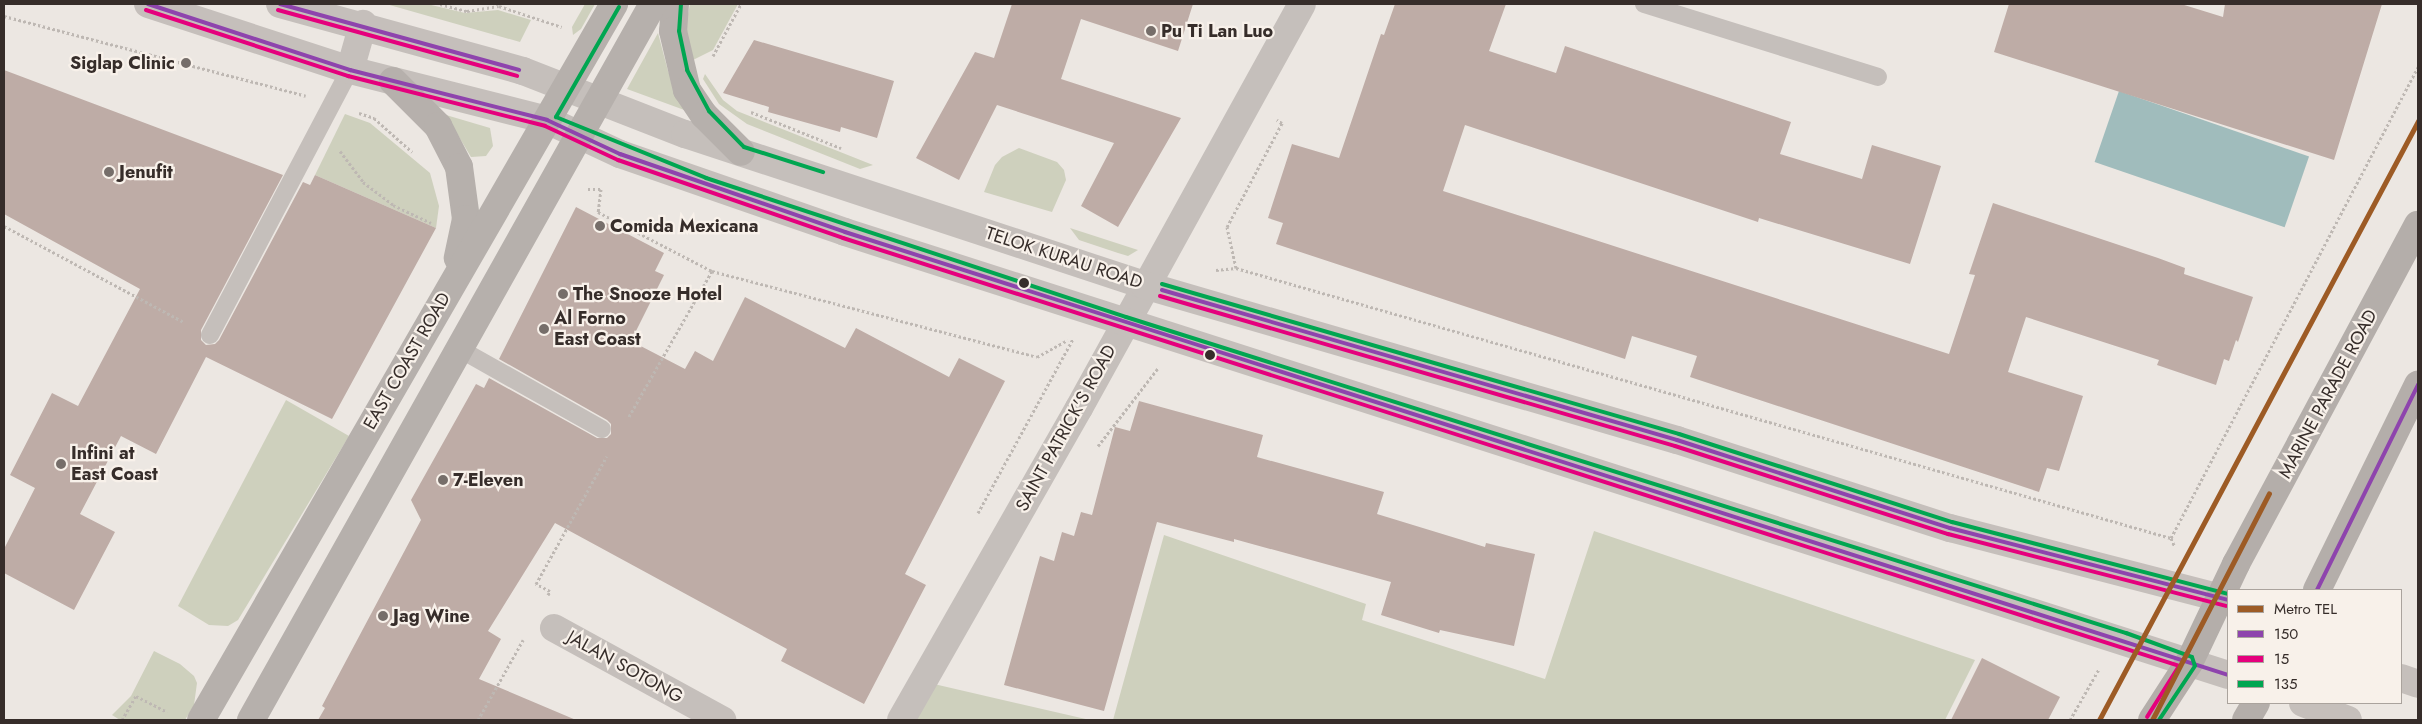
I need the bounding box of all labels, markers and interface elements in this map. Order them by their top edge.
place label: Pu Ti Lan Luo [1161,20,1273,42]
marker: Pu Ti Lan Luo [1145,25,1157,37]
place label: Siglap Clinic [70,52,175,74]
marker: Siglap Clinic [179,56,193,70]
place label: Jenufit [119,161,173,183]
marker: Jenufit [103,166,115,178]
place label: Comida Mexicana [610,215,758,237]
marker: Comida Mexicana [594,220,606,232]
street label: TELOK KURAU ROAD [983,222,1145,294]
unlabelled marker [1019,278,1029,288]
place label: The Snooze Hotel [573,283,722,305]
marker: The Snooze Hotel [557,288,569,300]
street label: EAST COAST ROAD [359,289,455,433]
street label: MARINE PARADE ROAD [2274,306,2382,482]
place label: Al Forno East Coast [554,308,641,350]
marker: Al Forno East Coast [538,323,550,335]
street label: SAINT PATRICK'S ROAD [1011,341,1121,515]
unlabelled marker [1205,350,1215,360]
place label: Infini at East Coast [71,443,158,486]
marker: Infini at East Coast [55,458,67,470]
place label: 7-Eleven [453,469,523,491]
marker: 7-Eleven [437,474,449,486]
legend [2227,589,2402,704]
text: Metro TEL [2274,598,2337,620]
place label: Jag Wine [393,605,470,627]
marker: Jag Wine [377,610,389,622]
text: 150 [2274,623,2298,645]
street label: JALAN SOTONG [563,626,687,708]
text: 15 [2274,648,2289,670]
text: 135 [2274,673,2297,695]

